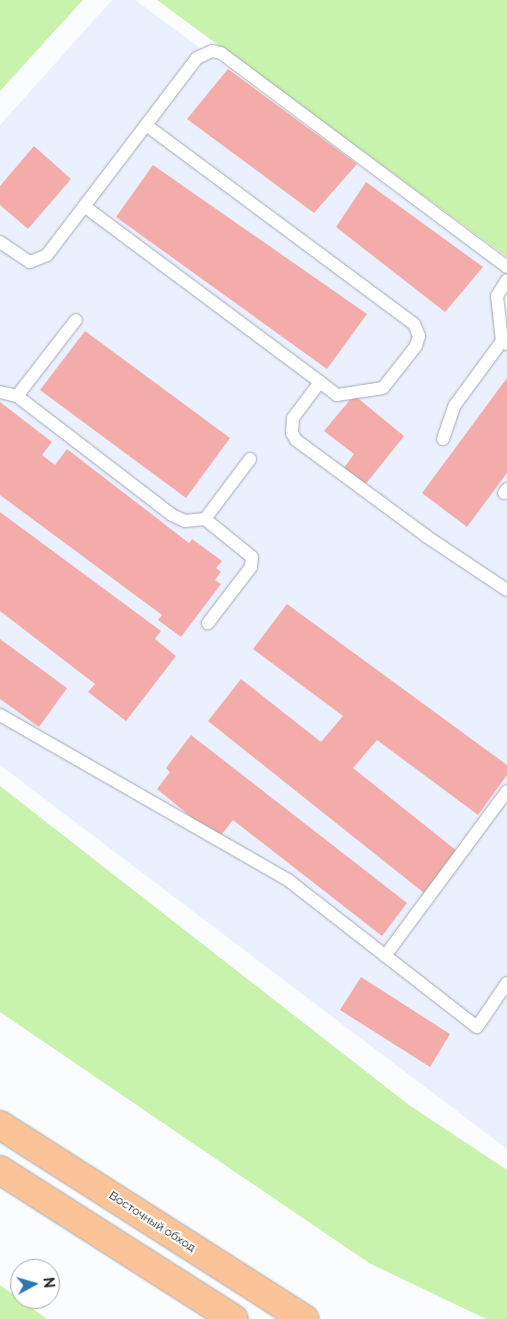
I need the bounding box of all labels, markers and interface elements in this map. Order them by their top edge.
street label: Восточный обход [106,1189,198,1255]
north arrow [10,1259,60,1309]
text: N [40,1276,57,1289]

